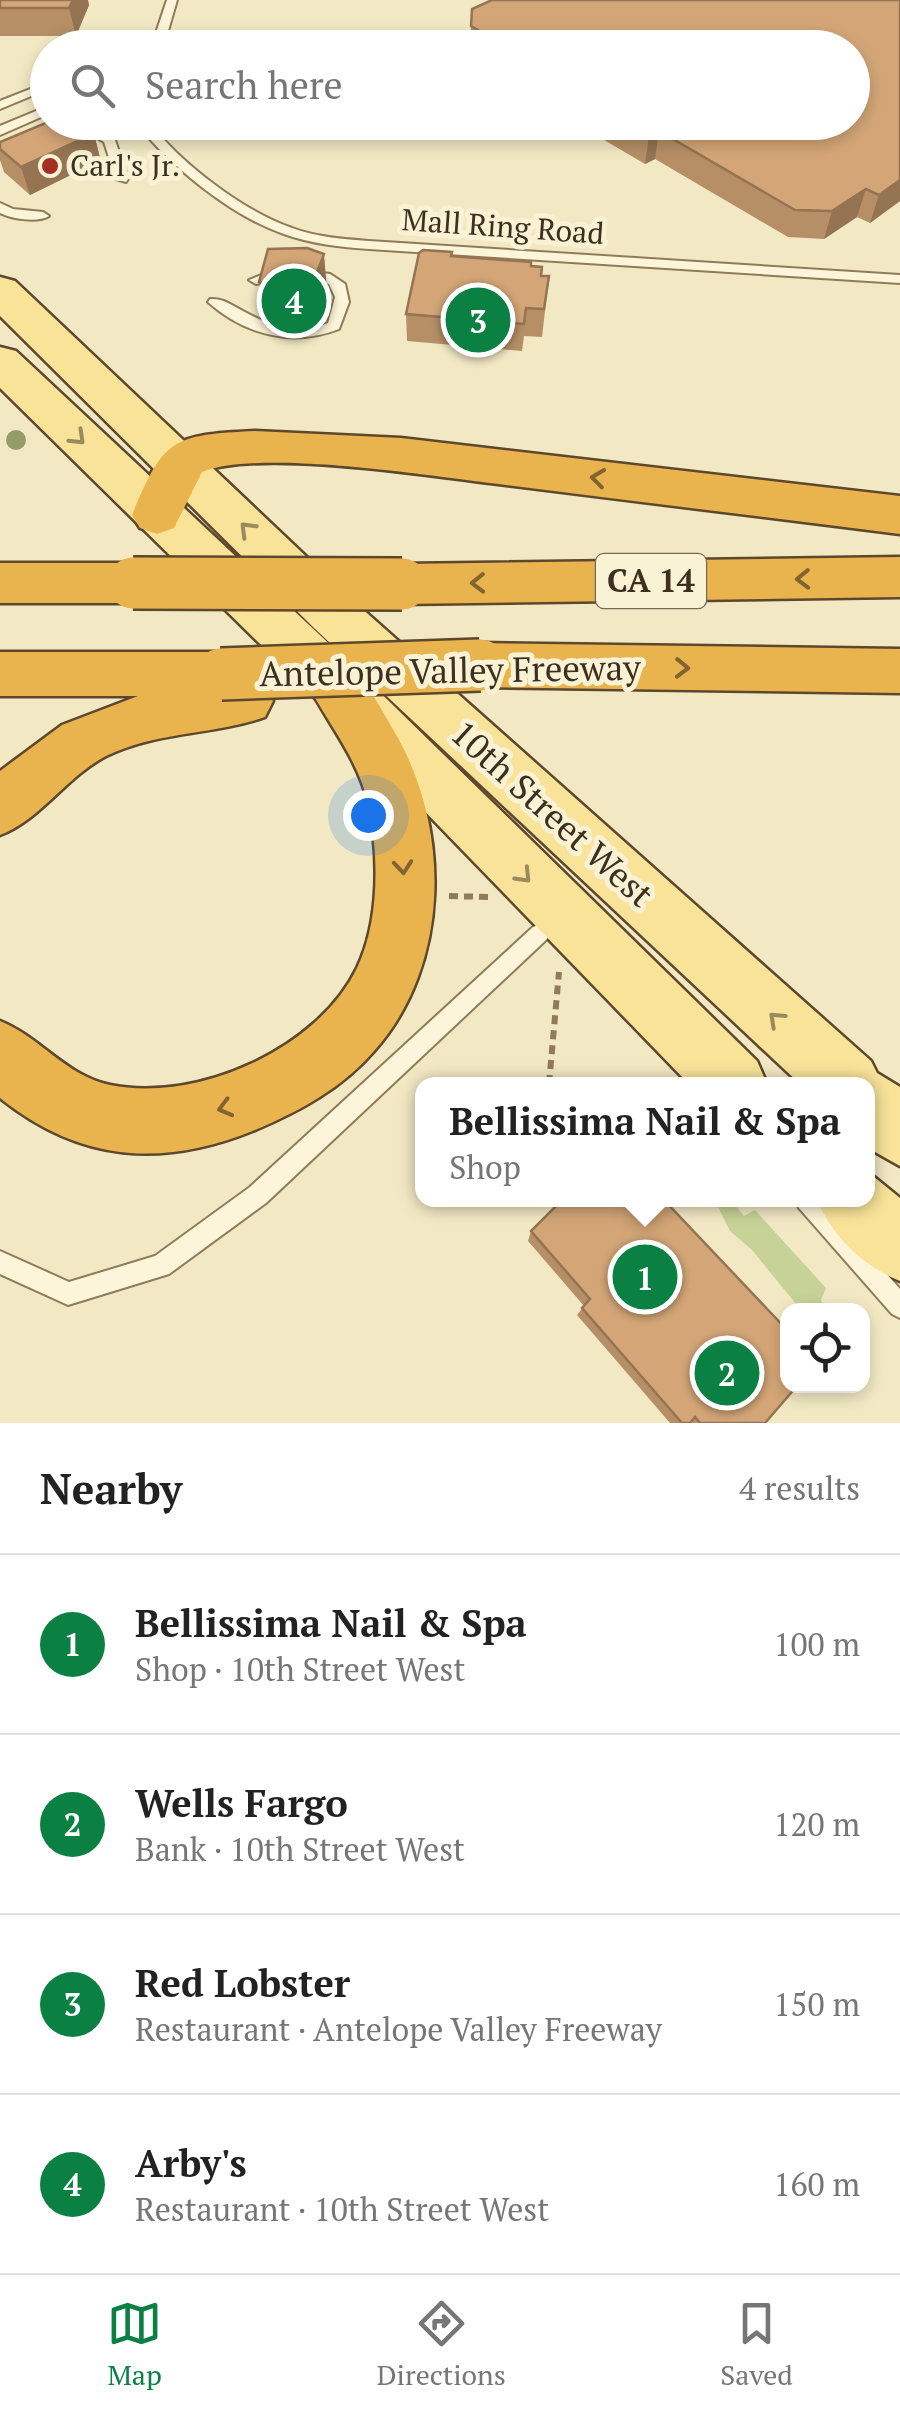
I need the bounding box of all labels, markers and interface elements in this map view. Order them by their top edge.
search box [30,30,870,140]
icon: search [65,58,120,113]
text: Search here [145,60,343,110]
place label: Carl's Jr. [70,145,180,185]
marker: Carl's Jr. [39,155,61,177]
street label: Mall Ring Road [401,199,605,253]
pin: 4 [262,264,326,338]
pin: 3 [446,282,510,358]
one-way arrow [67,426,85,444]
one-way arrow [589,468,605,489]
one-way arrow [241,523,259,541]
road number: CA 14 [596,554,706,608]
one-way arrow [794,568,810,589]
one-way arrow [469,572,484,594]
street label: Antelope Valley Freeway [259,644,642,696]
one-way arrow [676,657,691,679]
street label: 10th Street West [442,710,664,916]
your location [343,790,394,841]
one-way arrow [391,860,413,876]
one-way arrow [512,864,530,882]
one-way arrow [769,1012,788,1030]
popup [415,1077,875,1207]
text: Bellissima Nail & Spa [449,1096,841,1146]
one-way arrow [217,1097,234,1118]
text: Shop [449,1146,521,1188]
pin: 1 [612,1240,678,1314]
map controls [780,1303,870,1393]
button: locate [780,1303,870,1393]
pin: 2 [694,1336,760,1410]
text: Nearby [40,1460,182,1516]
text: 4 results [739,1467,860,1509]
text: Bellissima Nail & Spa [135,1598,527,1648]
text: 1 [63,1623,82,1665]
text: 100 m [773,1623,860,1665]
text: Shop · 10th Street West [135,1648,465,1690]
text: Wells Fargo [135,1778,348,1828]
text: 2 [63,1803,82,1845]
text: 120 m [773,1803,860,1845]
text: Bank · 10th Street West [135,1828,465,1870]
text: Red Lobster [135,1958,350,2008]
text: 3 [63,1983,82,2025]
text: 150 m [773,1983,860,2025]
text: Restaurant · Antelope Valley Freeway [135,2008,662,2050]
text: Arby's [135,2138,247,2188]
text: 4 [63,2163,82,2205]
text: 160 m [773,2163,860,2205]
text: Restaurant · 10th Street West [135,2188,549,2230]
tab: Map [107,2296,162,2393]
tab: Directions [377,2296,506,2393]
tab: Saved [720,2296,793,2393]

